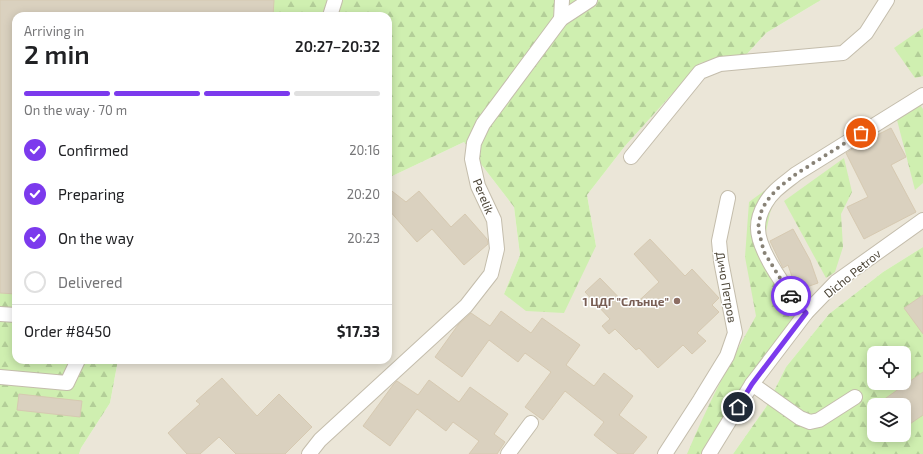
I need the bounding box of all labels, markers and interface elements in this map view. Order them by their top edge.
text: Arriving in [24,23,84,39]
text: 20:27–20:32 [295,37,380,55]
text: 2 min [24,38,90,69]
text: On the way · 70 m [24,102,127,118]
pin [844,116,878,150]
icon: bag [850,122,872,144]
icon: check [24,139,46,161]
text: Confirmed [58,141,129,159]
text: 20:16 [349,142,380,158]
street label: Perelik [471,176,497,216]
icon: check [24,183,46,205]
text: Preparing [58,185,124,203]
text: 20:20 [347,186,380,202]
icon: check [24,227,46,249]
text: On the way [58,229,134,247]
text: 20:23 [347,230,380,246]
street label: Dicho Petrov [821,245,884,300]
street label: Дичо Петров [714,250,740,324]
text: Delivered [58,273,123,291]
courier [771,276,811,316]
icon: car [780,285,802,307]
place label: 1 ЦДГ "Слънце" [583,294,669,308]
marker: 1 ЦДГ "Слънце" [672,296,682,306]
text: Order #8450 [24,322,111,340]
text: $17.33 [337,322,380,340]
map controls [867,346,911,442]
button: locate [867,346,911,390]
pin [721,390,755,424]
icon: home [727,396,749,418]
button: layers [867,398,911,442]

